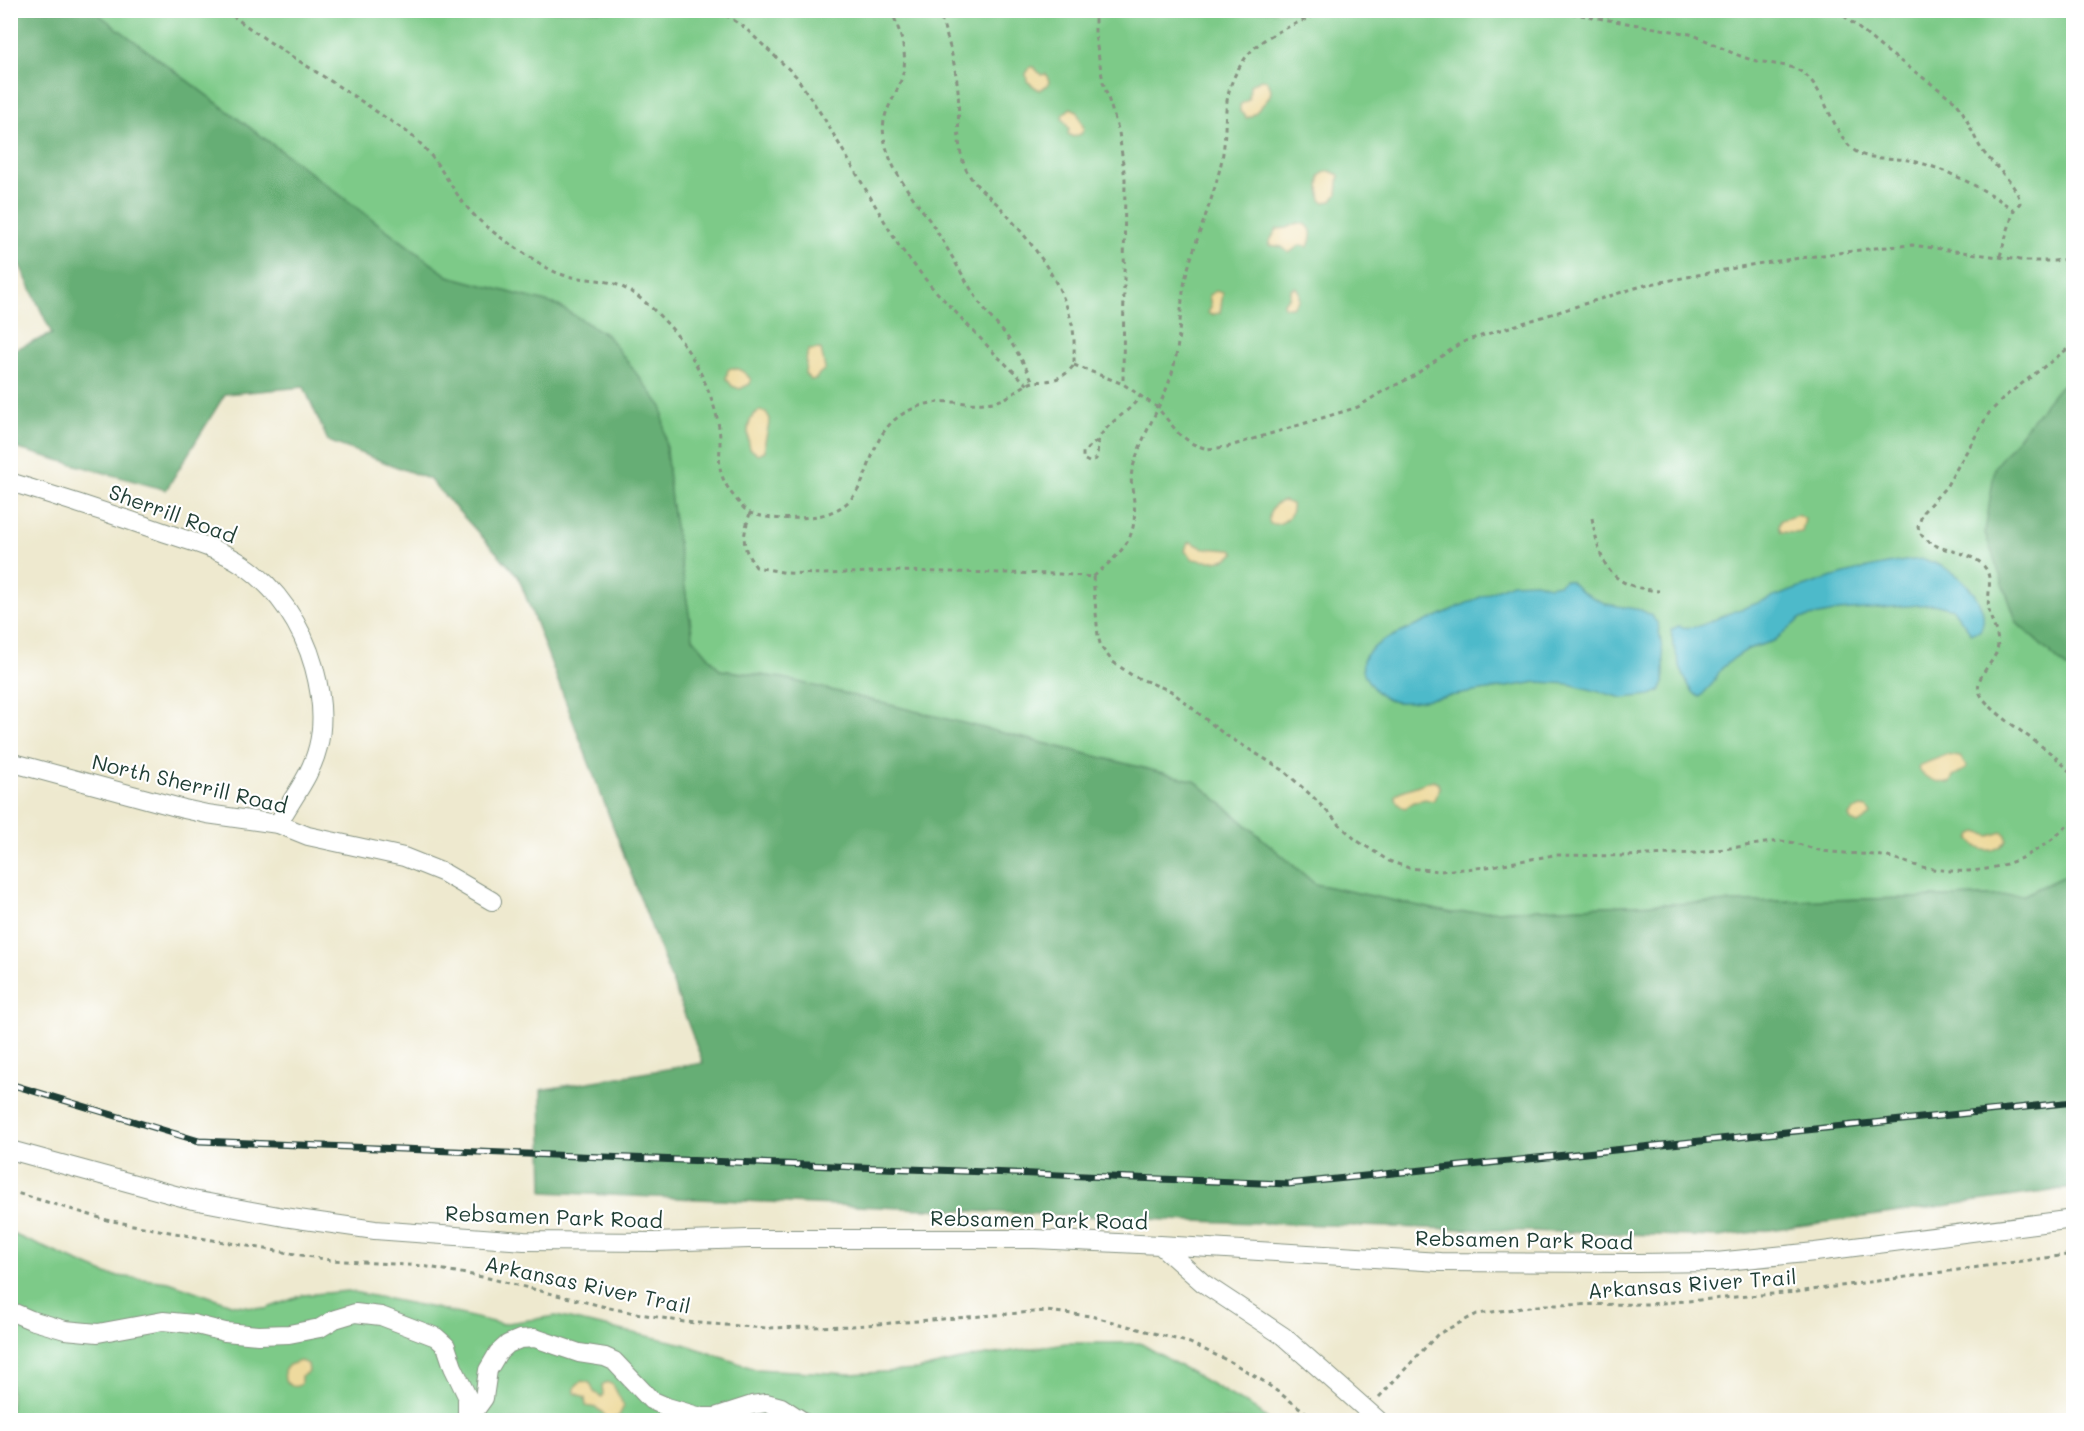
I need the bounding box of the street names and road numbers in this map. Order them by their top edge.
street label: Sherrill Road [106,477,240,549]
street label: North Sherrill Road [90,747,290,819]
street label: Rebsamen Park Road [445,1199,663,1233]
street label: Rebsamen Park Road [930,1204,1148,1234]
street label: Rebsamen Park Road [1415,1224,1633,1254]
street label: Arkansas River Trail [483,1249,693,1319]
street label: Arkansas River Trail [1587,1262,1797,1304]

